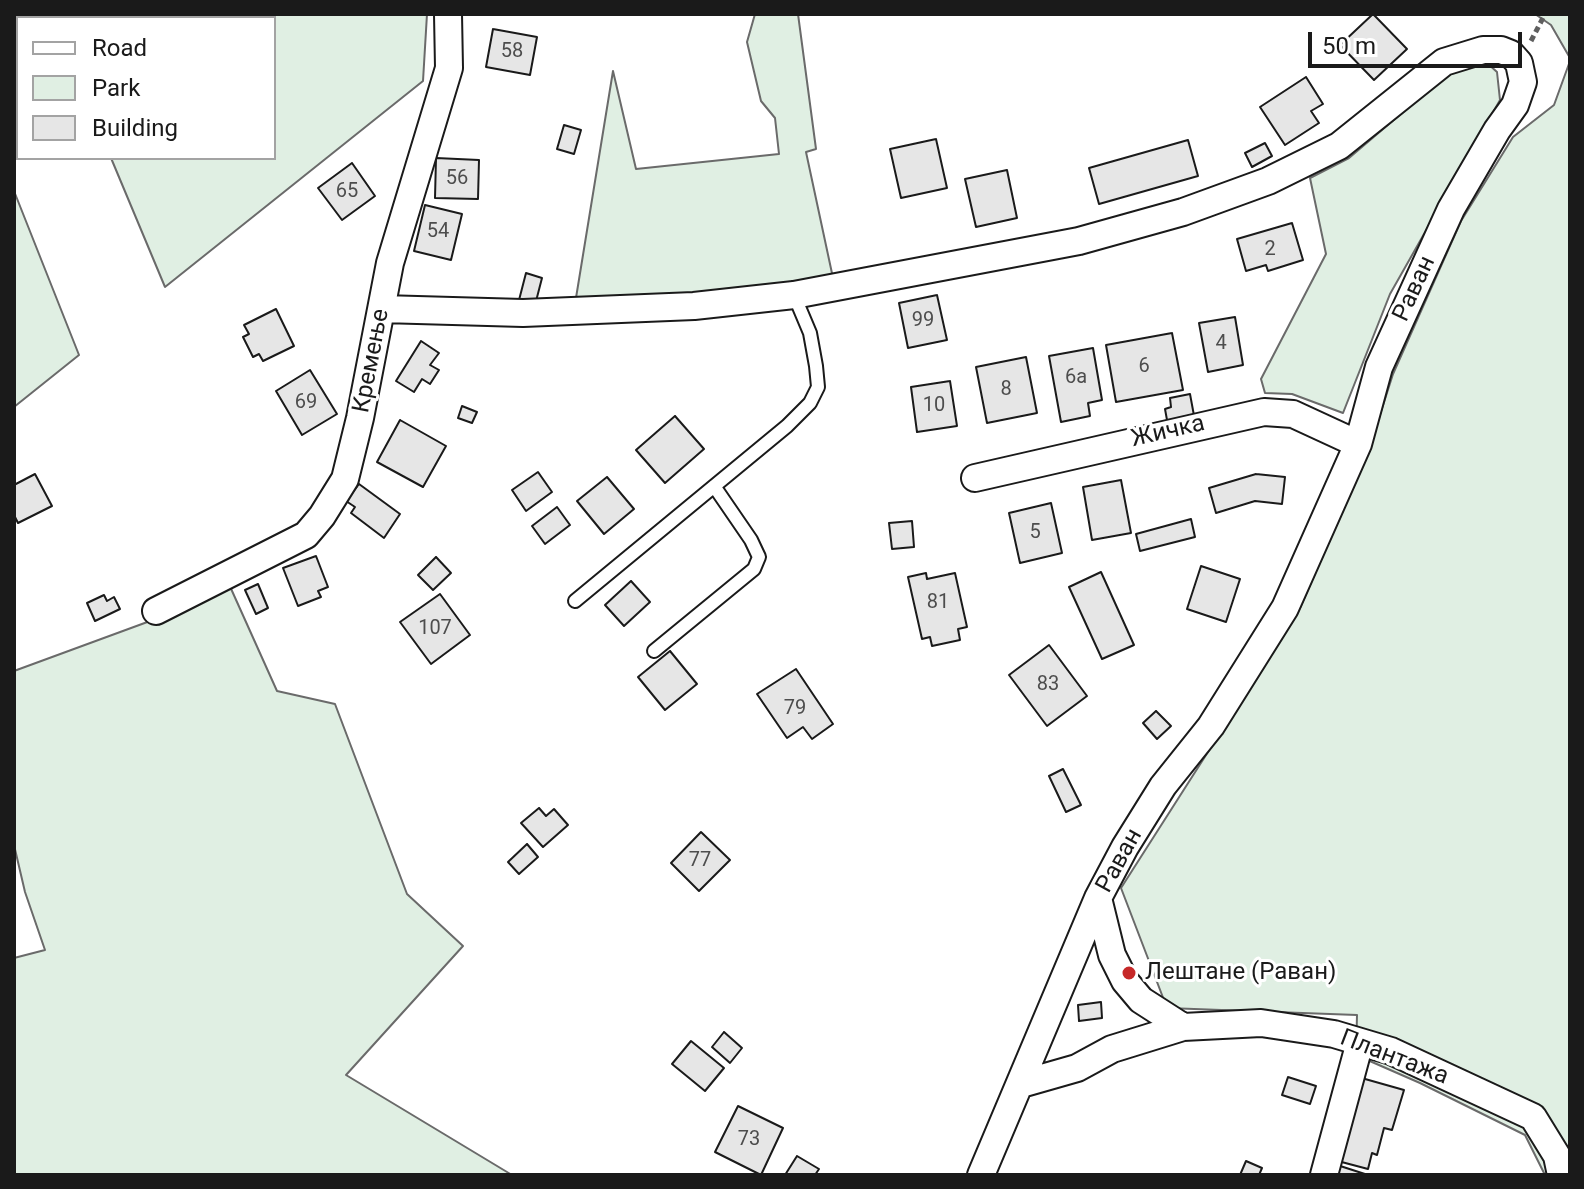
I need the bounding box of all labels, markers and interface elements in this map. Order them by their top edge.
legend [16,16,276,160]
scale bar [1312,16,1526,66]
text: 50 m [1322,32,1376,60]
text: Road [92,34,147,62]
house number: 58 [501,40,523,64]
text: Park [92,74,140,102]
text: Building [92,114,178,142]
house number: 56 [446,167,468,191]
house number: 65 [336,180,358,204]
house number: 54 [427,220,449,244]
house number: 2 [1264,238,1276,262]
street label: Раван [1387,252,1443,326]
street label: Кремење [348,307,396,415]
house number: 99 [912,309,934,333]
house number: 4 [1215,332,1227,356]
house number: 6 [1138,355,1150,379]
house number: 6a [1065,366,1087,390]
house number: 8 [1000,378,1012,402]
house number: 69 [295,391,317,415]
house number: 10 [923,394,945,418]
street label: Жичка [1128,410,1208,454]
house number: 5 [1029,521,1041,545]
house number: 81 [927,591,949,615]
house number: 107 [418,617,452,641]
house number: 83 [1037,673,1059,697]
house number: 79 [784,697,806,721]
street label: Раван [1091,824,1149,898]
house number: 77 [689,849,711,873]
place label: Лештане (Раван) [1145,959,1336,987]
marker: Лештане (Раван) [1120,964,1138,982]
street label: Плантажа [1336,1024,1452,1092]
house number: 73 [738,1128,760,1152]

